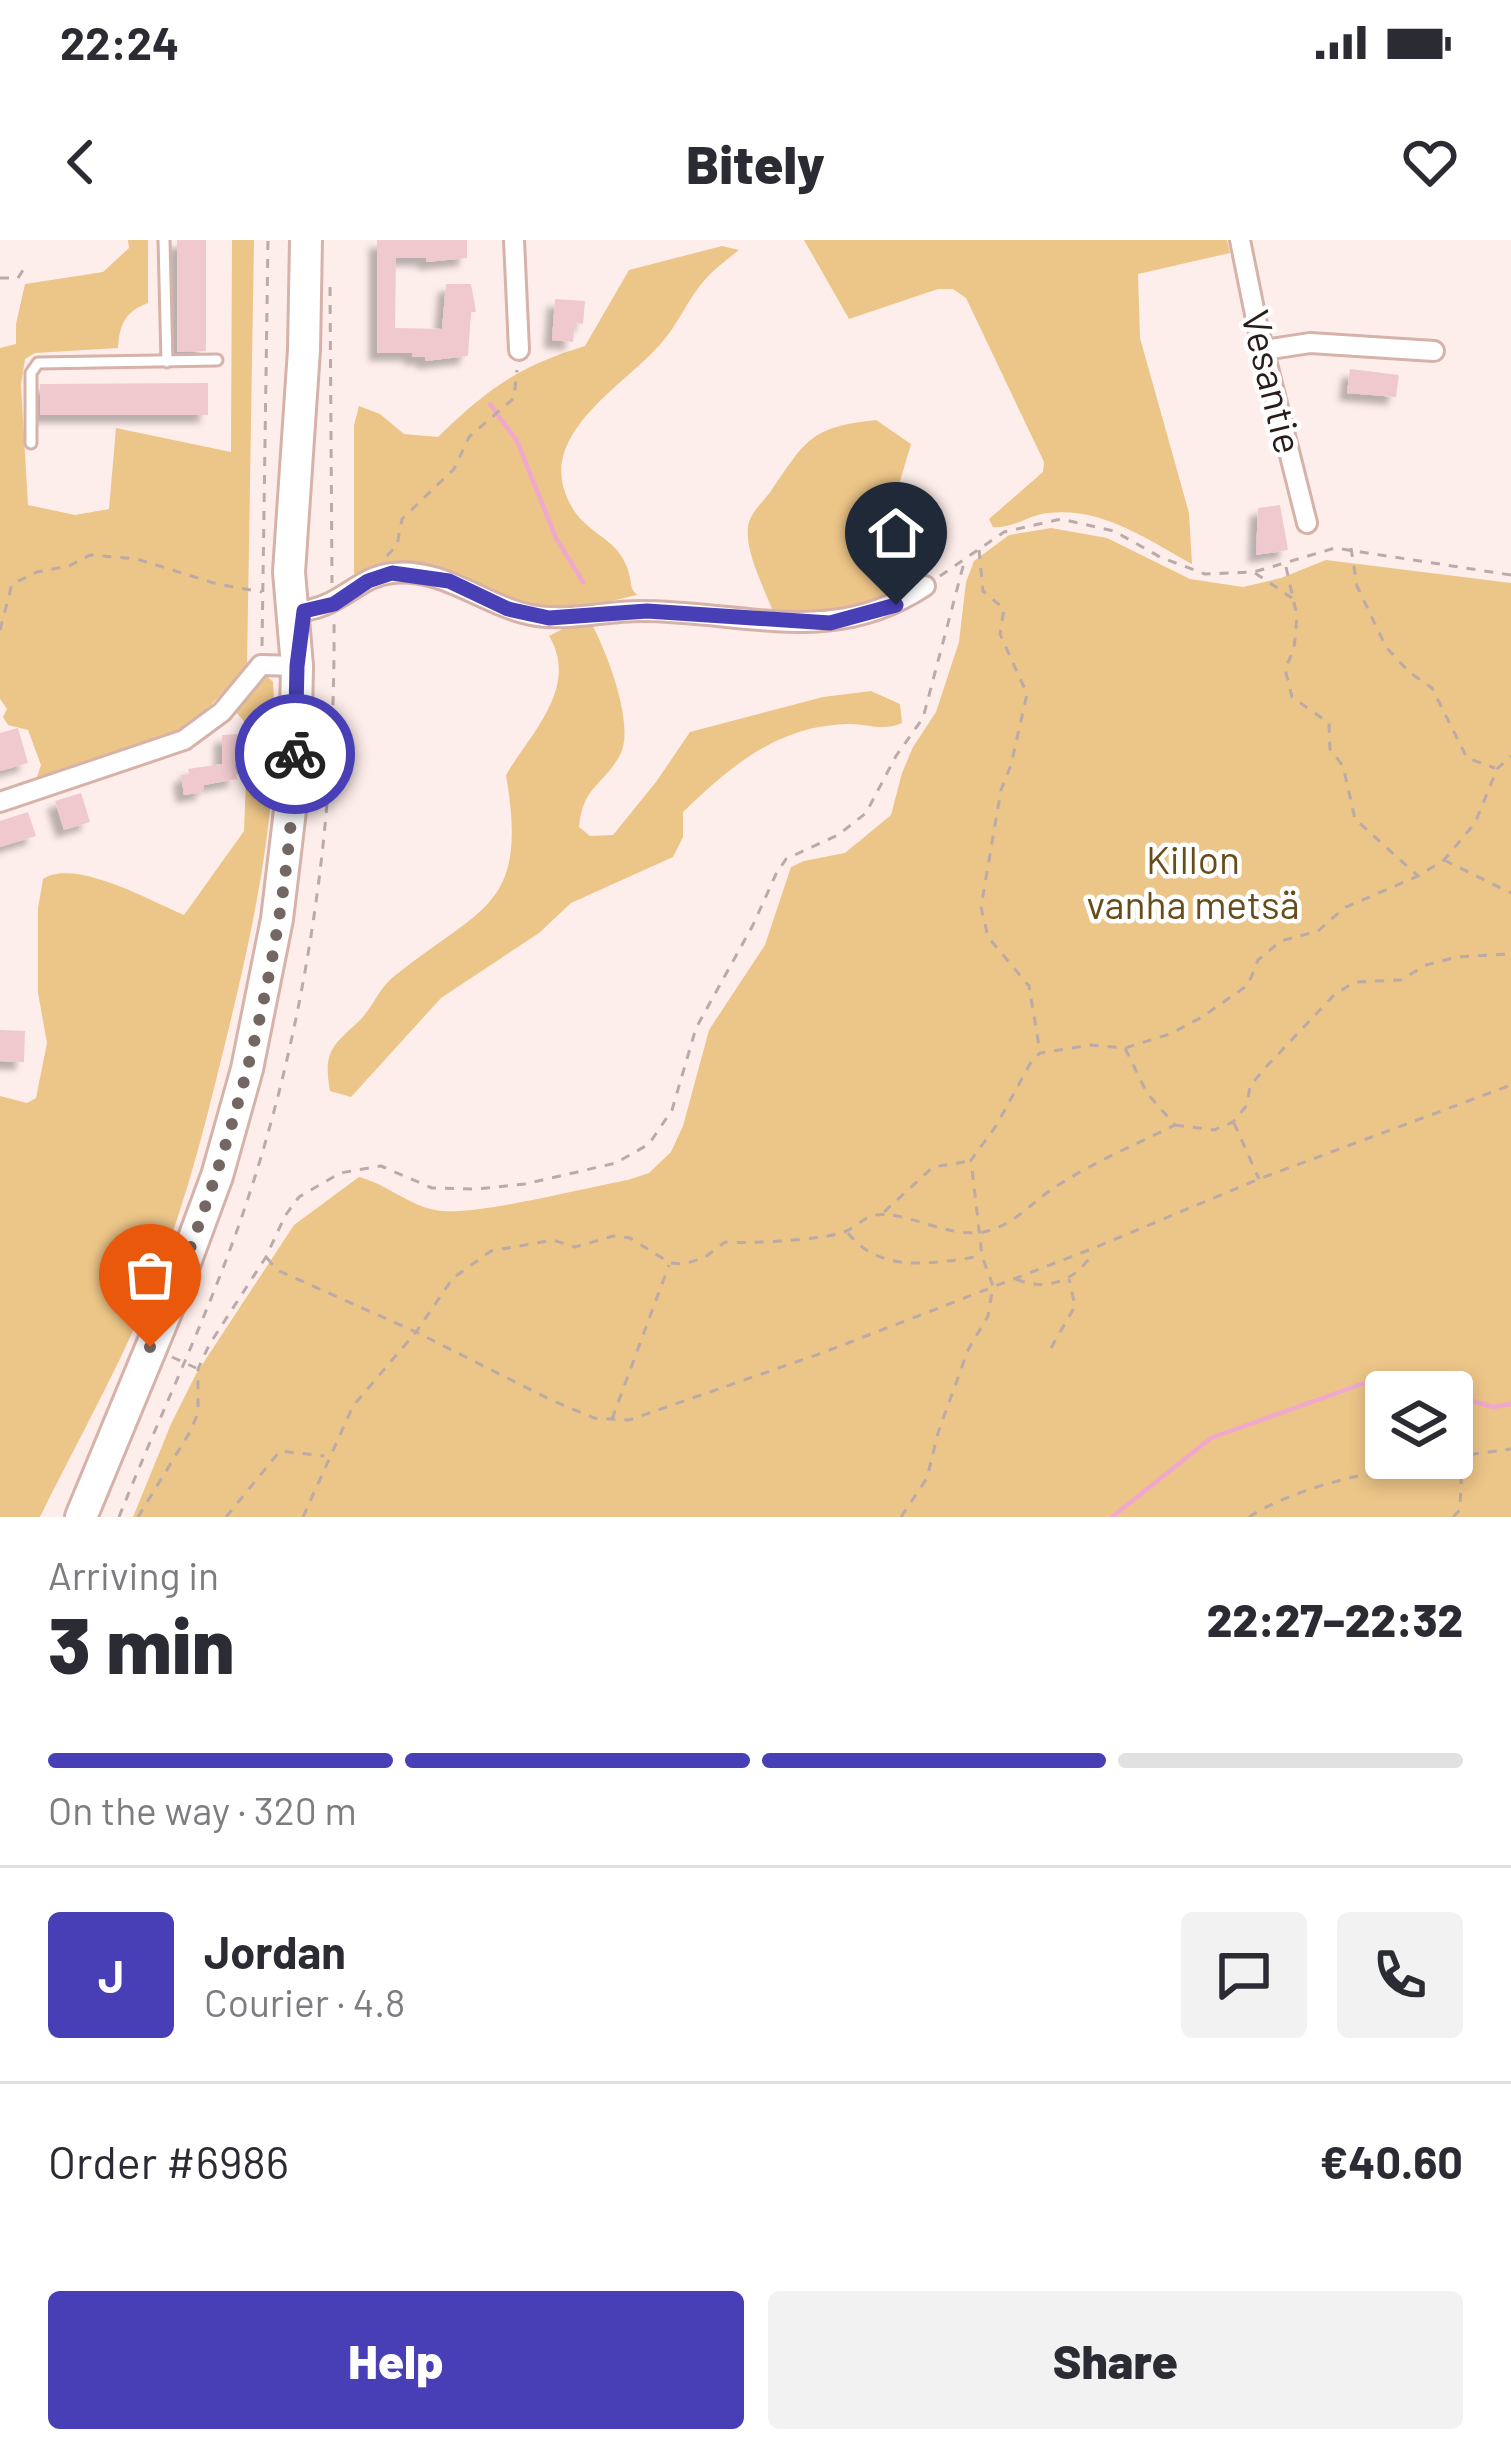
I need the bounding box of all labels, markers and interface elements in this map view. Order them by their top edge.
text: 22:24 [60,15,179,69]
icon: back [48,129,114,195]
icon: heart [1397,129,1463,195]
text: Bitely [686,130,825,195]
street label: Vesantie [1233,305,1314,458]
pin [845,482,947,605]
icon: home [863,500,929,566]
courier [235,694,355,814]
icon: bike [262,721,328,787]
park label: Killon vanha metsä [1086,835,1300,927]
pin [99,1224,201,1347]
icon: bag [117,1242,183,1308]
map controls [1365,1371,1473,1479]
button: layers [1365,1371,1473,1479]
text: Arriving in [48,1551,219,1598]
text: 22:27–22:32 [1207,1592,1463,1646]
text: 3 min [48,1596,235,1690]
text: On the way · 320 m [48,1786,357,1833]
button: chat [1181,1912,1307,2038]
button: phone [1337,1912,1463,2038]
text: Jordan [204,1924,346,1978]
text: J [98,1948,124,2002]
text: Courier · 4.8 [204,1978,405,2025]
text: Order #6986 [48,2134,289,2188]
text: €40.60 [1320,2134,1463,2188]
button: Help [48,2291,744,2429]
button: Share [768,2291,1463,2429]

